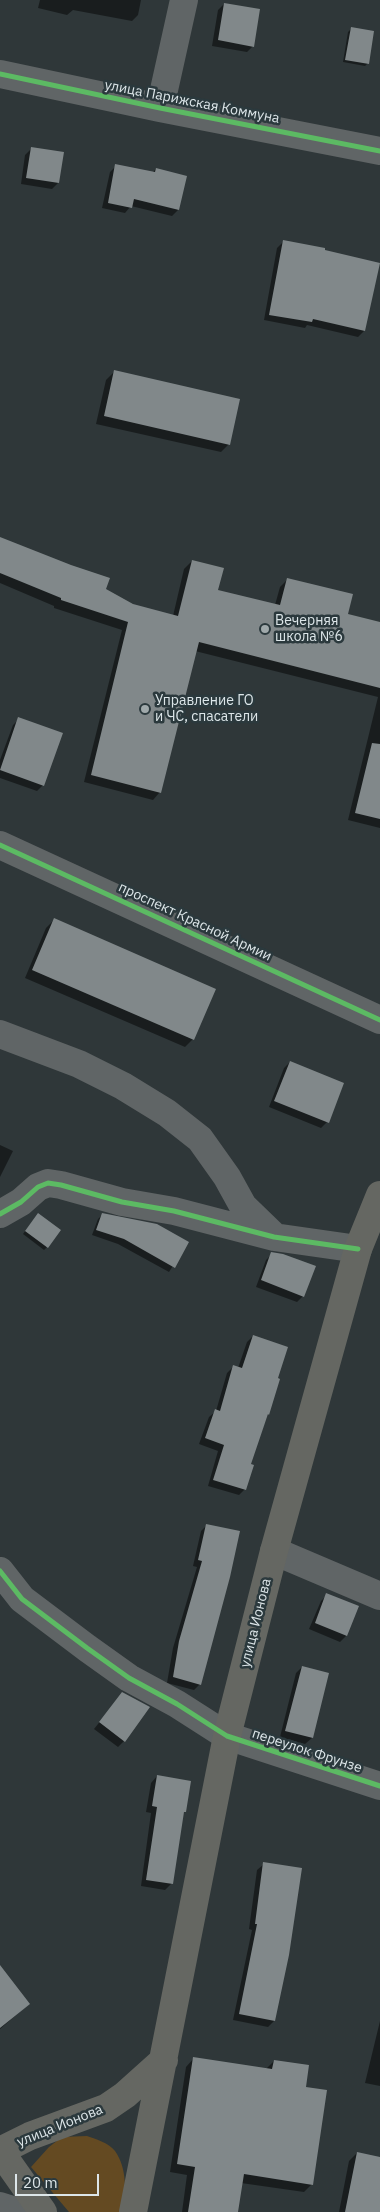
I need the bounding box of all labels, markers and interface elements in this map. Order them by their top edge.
street label: улица Парижская Коммуна [103,77,281,127]
place label: Вечерняя школа №6 [275,613,343,646]
marker: Вечерняя школа №6 [259,623,271,635]
place label: Управление ГО и ЧС, спасатели [155,693,258,726]
marker: Управление ГО и ЧС, спасатели [139,703,151,715]
street label: проспект Красной Армии [116,879,274,965]
street label: улица Ионова [237,1577,275,1669]
street label: переулок Фрунзе [250,1725,364,1777]
street label: улица Ионова [15,2101,105,2151]
scale bar [18,2164,101,2196]
text: 20 m [23,2173,58,2192]

